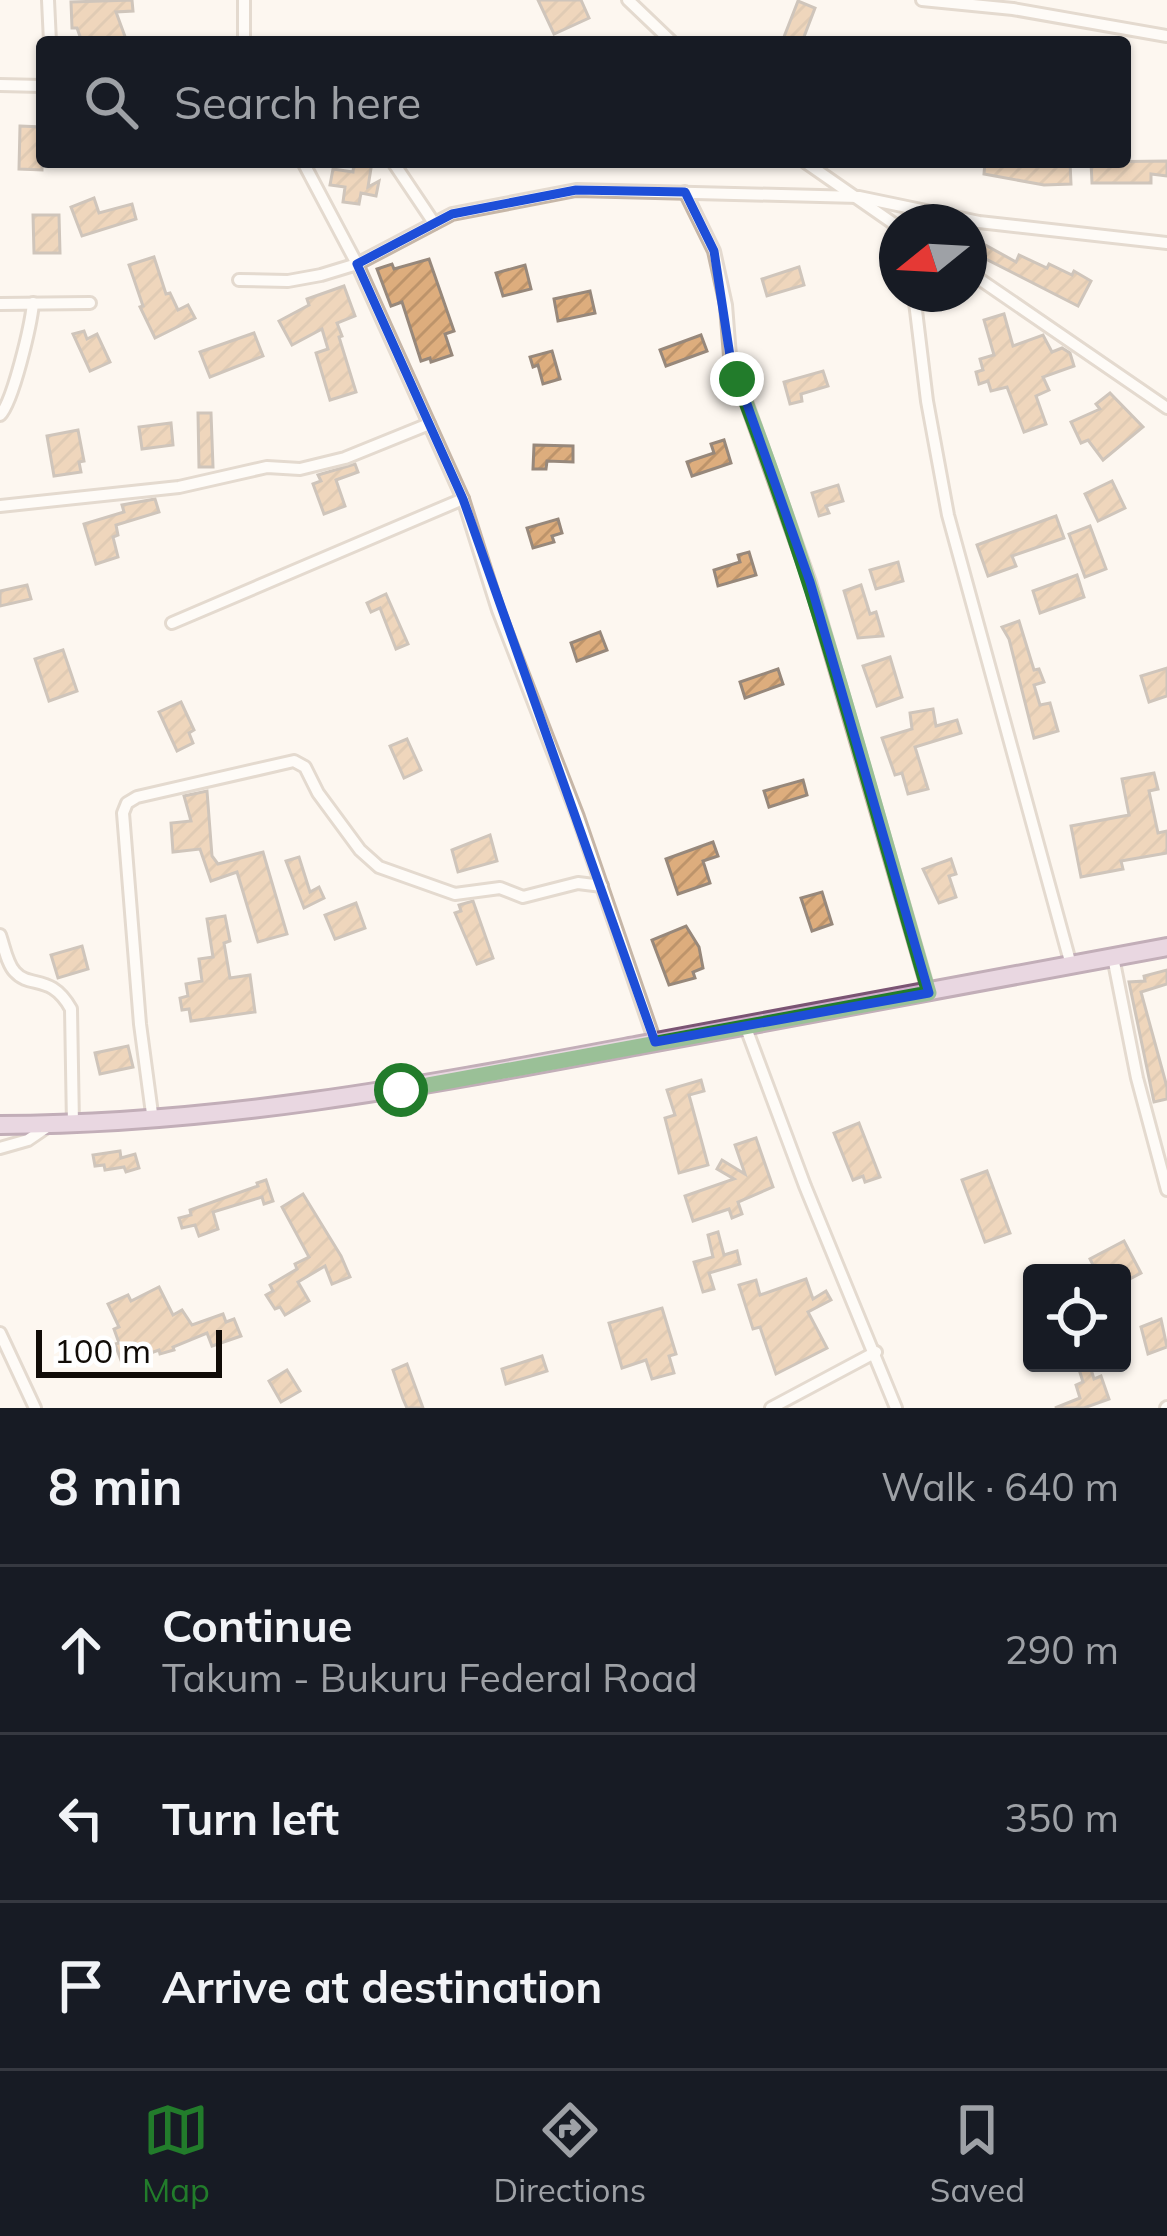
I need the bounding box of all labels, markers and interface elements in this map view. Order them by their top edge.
search box [36,36,1131,168]
icon: search [78,69,144,135]
text: Search here [174,74,421,130]
north arrow [879,204,987,312]
route end [710,352,764,406]
route start [374,1063,428,1117]
map controls [1023,1264,1131,1372]
button: locate [1023,1264,1131,1372]
scale bar [36,1324,222,1377]
text: 100 m [54,1330,151,1371]
text: 8 min [48,1454,183,1518]
text: Walk · 640 m [881,1462,1119,1511]
text: Continue [162,1597,352,1653]
icon: ahead [48,1617,114,1683]
text: 290 m [1004,1625,1119,1674]
text: Takum - Bukuru Federal Road [162,1653,698,1702]
icon: left [48,1785,114,1851]
text: Turn left [162,1790,339,1846]
text: 350 m [1004,1793,1119,1842]
icon: arrive [48,1953,114,2019]
text: Arrive at destination [162,1958,602,2014]
tab: Map [142,2097,210,2210]
tab: Directions [494,2097,646,2210]
tab: Saved [930,2097,1025,2210]

